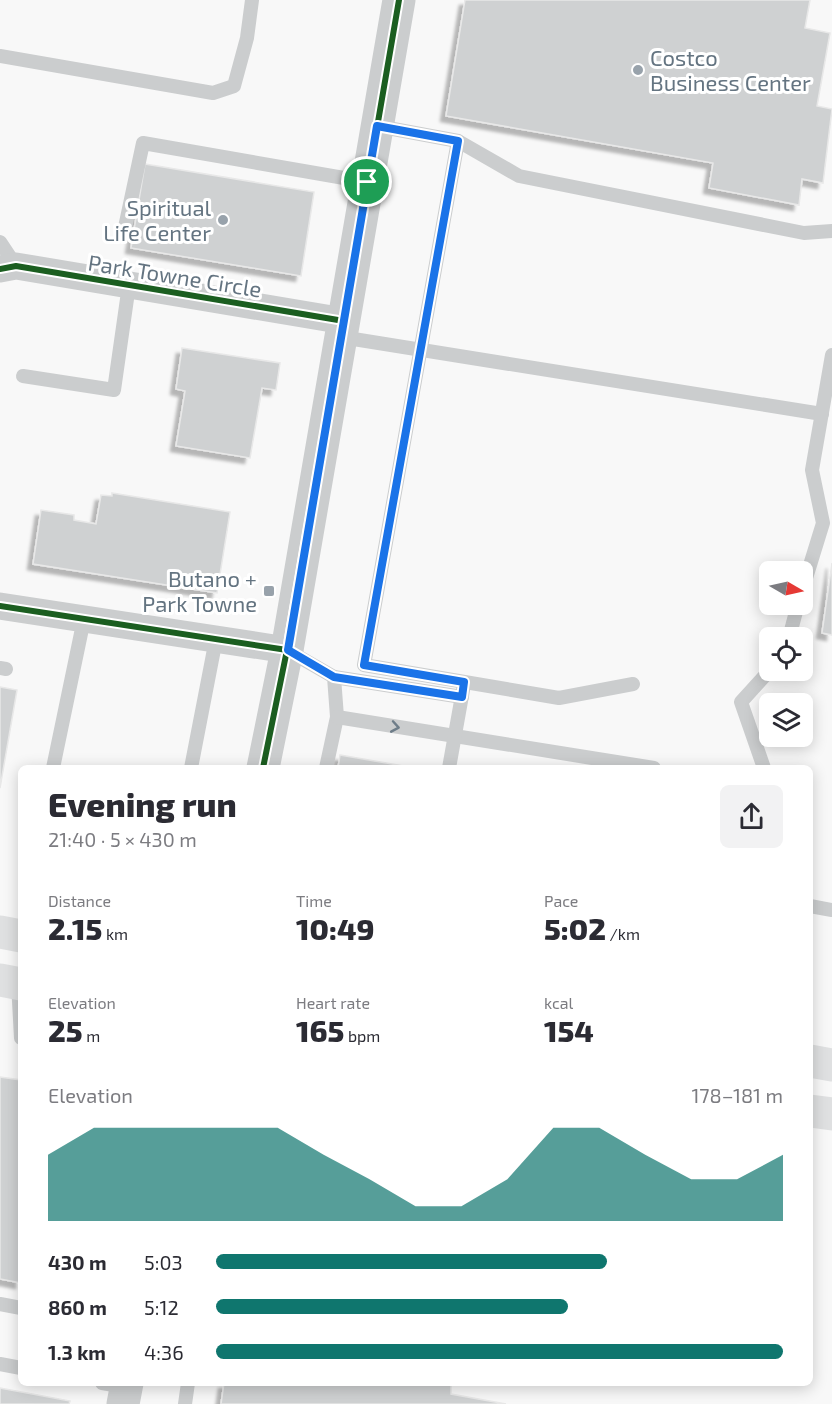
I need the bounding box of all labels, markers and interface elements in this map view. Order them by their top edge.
place label: Costco Business Center [650,44,811,95]
marker: Costco Business Center [631,63,645,77]
pin [341,156,392,207]
icon: arrive [350,165,383,198]
place label: Spiritual Life Center [103,194,211,245]
marker: Spiritual Life Center [216,213,230,227]
street label: Park Towne Circle [86,248,264,302]
north arrow [759,561,813,615]
map controls [759,561,813,747]
place label: Butano + Park Towne [142,565,257,616]
marker: Butano + Park Towne [262,584,276,598]
button: locate [759,627,813,681]
button: layers [759,693,813,747]
one-way arrow [390,720,400,732]
text: Evening run [48,784,237,824]
button: share [720,785,783,848]
text: 21:40 · 5 × 430 m [48,827,197,851]
text: Distance [48,891,111,910]
text: Time [296,891,332,910]
text: Pace [544,891,578,910]
text: 2.15 [48,910,102,946]
text: 10:49 [296,910,374,946]
text: 5:02 [544,910,606,946]
text: km [102,924,128,943]
text: /km [606,924,640,943]
text: Elevation [48,993,116,1012]
text: Heart rate [296,993,370,1012]
text: kcal [544,993,573,1012]
text: 25 [48,1012,83,1048]
text: 165 [296,1012,344,1048]
text: 154 [544,1012,594,1048]
text: m [83,1026,100,1045]
text: bpm [344,1026,380,1045]
text: Elevation [48,1083,133,1107]
text: 178–181 m [691,1083,783,1107]
text: 430 m [48,1250,107,1274]
text: 5:03 [144,1250,183,1274]
text: 860 m [48,1295,107,1319]
text: 5:12 [144,1295,179,1319]
text: 1.3 km [48,1340,106,1364]
text: 4:36 [144,1340,184,1364]

